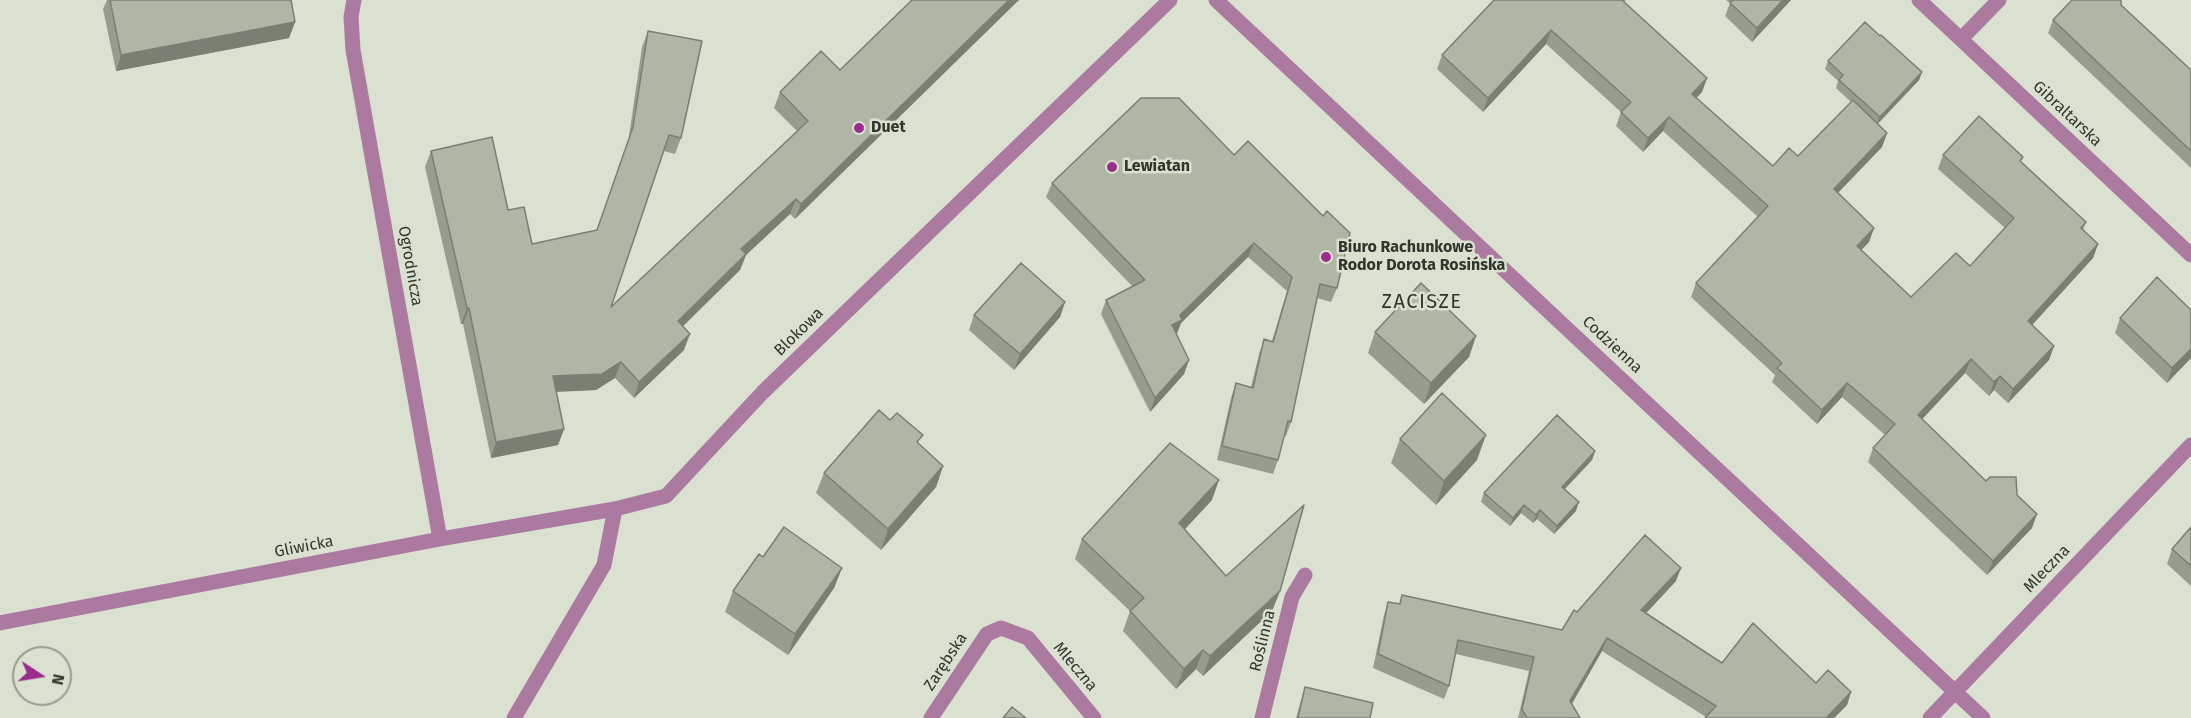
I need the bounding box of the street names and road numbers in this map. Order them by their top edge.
street label: Gibraltarska [2028,77,2106,151]
street label: Ogrodnicza [394,224,426,308]
street label: Blokowa [770,304,828,360]
street label: Codzienna [1578,312,1646,378]
street label: Gliwicka [273,532,335,562]
street label: Mleczna [2020,541,2074,597]
street label: Roślinna [1246,608,1280,674]
street label: Zarębska [920,630,972,694]
street label: Mleczna [1049,638,1101,696]

